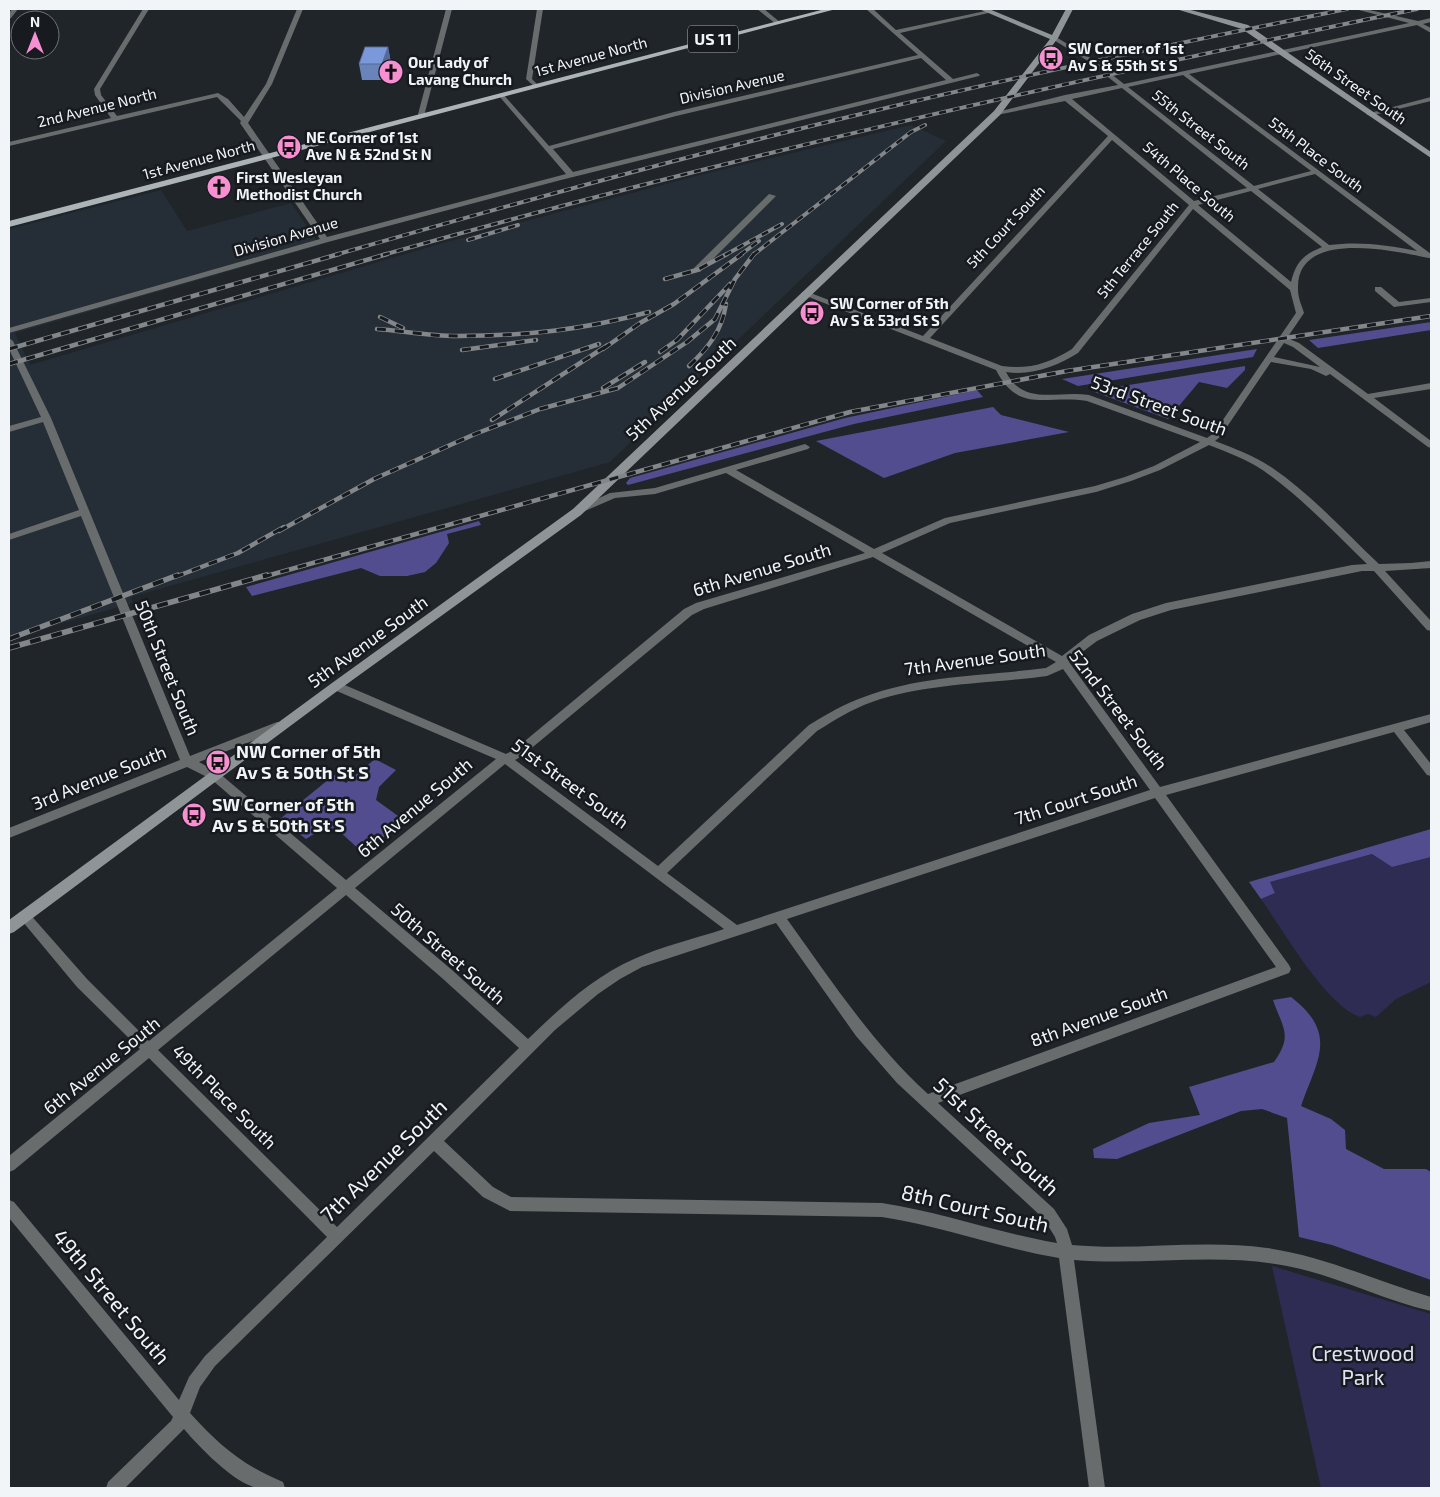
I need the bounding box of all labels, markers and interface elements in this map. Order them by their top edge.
north arrow [10,10,60,60]
text: N [30,13,40,30]
road number: US 11 [688,26,738,52]
street label: 1st Avenue North [533,32,649,80]
place label: SW Corner of 1st Av S & 55th St S [1068,39,1184,74]
bus stop icon: SW Corner of 1st Av S & 55th St S [1038,45,1064,71]
street label: 56th Street South [1303,45,1411,128]
place label: Our Lady of Lavang Church [408,53,512,88]
church icon: Our Lady of Lavang Church [378,59,404,85]
street label: Division Avenue [678,65,786,107]
street label: 2nd Avenue North [35,84,158,131]
street label: 55th Street South [1149,86,1254,173]
street label: 55th Place South [1266,113,1368,196]
place label: NE Corner of 1st Ave N & 52nd St N [306,128,432,163]
bus stop icon: NE Corner of 1st Ave N & 52nd St N [276,134,302,160]
street label: 1st Avenue North [141,135,257,183]
street label: 54th Place South [1140,137,1240,225]
place label: First Wesleyan Methodist Church [236,168,362,203]
church icon: First Wesleyan Methodist Church [206,174,232,200]
street label: 5th Court South [962,181,1048,271]
street label: 5th Terrace South [1093,197,1182,301]
street label: Division Avenue [232,213,340,259]
place label: SW Corner of 5th Av S & 53rd St S [830,294,949,329]
bus stop icon: SW Corner of 5th Av S & 53rd St S [799,300,825,326]
street label: 5th Avenue South [621,332,740,445]
street label: 53rd Street South [1088,370,1230,440]
street label: 6th Avenue South [690,538,834,601]
street label: 5th Avenue South [303,590,432,692]
street label: 50th Street South [131,597,205,738]
street label: 7th Avenue South [903,638,1047,680]
street label: 52nd Street South [1065,645,1173,774]
street label: 51st Street South [508,734,633,833]
street label: 3rd Avenue South [28,740,169,814]
place label: NW Corner of 5th Av S & 50th St S [236,740,381,783]
bus stop icon: NW Corner of 5th Av S & 50th St S [205,749,231,775]
street label: 6th Avenue South [352,753,476,862]
street label: 7th Court South [1012,769,1140,829]
place label: SW Corner of 5th Av S & 50th St S [212,793,355,836]
bus stop icon: SW Corner of 5th Av S & 50th St S [181,802,207,828]
street label: 50th Street South [387,898,510,1009]
street label: 8th Avenue South [1027,981,1170,1051]
street label: 6th Avenue South [39,1012,164,1119]
street label: 49th Place South [168,1039,282,1153]
street label: 51st Street South [929,1072,1065,1200]
street label: 7th Avenue South [315,1093,451,1227]
street label: 8th Court South [899,1178,1051,1237]
street label: 49th Street South [48,1223,176,1369]
park label: Crestwood Park [1311,1340,1415,1389]

